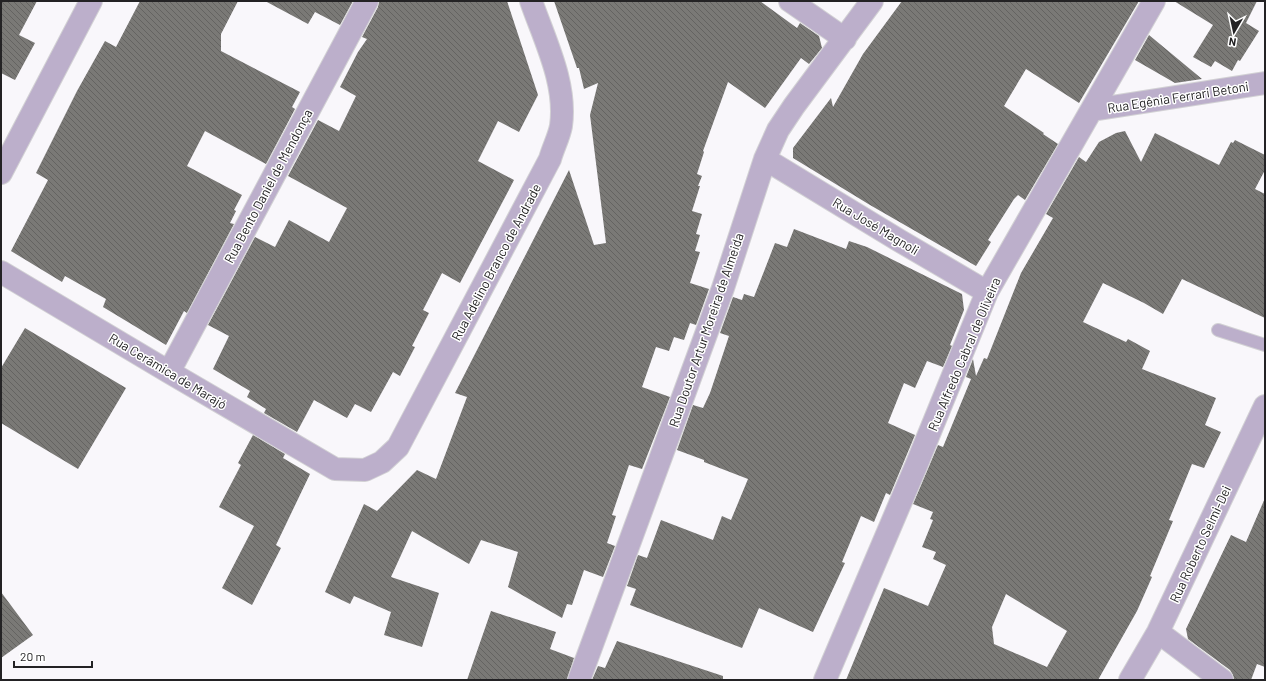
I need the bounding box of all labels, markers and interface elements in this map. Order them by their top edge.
north arrow [1214,12,1254,52]
text: N [1228,35,1237,49]
street label: Rua Egênia Ferrari Betoni [1106,78,1250,116]
street label: Rua Bento Daniel de Mendonça [221,106,315,266]
street label: Rua Adelino Branco de Andrade [448,181,544,343]
street label: Rua José Magnoli [830,194,922,258]
street label: Rua Doutor Artur Moreira de Almeida [665,231,747,429]
street label: Rua Alfredo Cabral de Oliveira [924,275,1004,433]
street label: Rua Cerâmica de Marajó [106,330,230,412]
street label: Rua Roberto Selmi-Dei [1166,483,1234,605]
scale bar [14,643,92,669]
text: 20 m [20,649,46,663]

